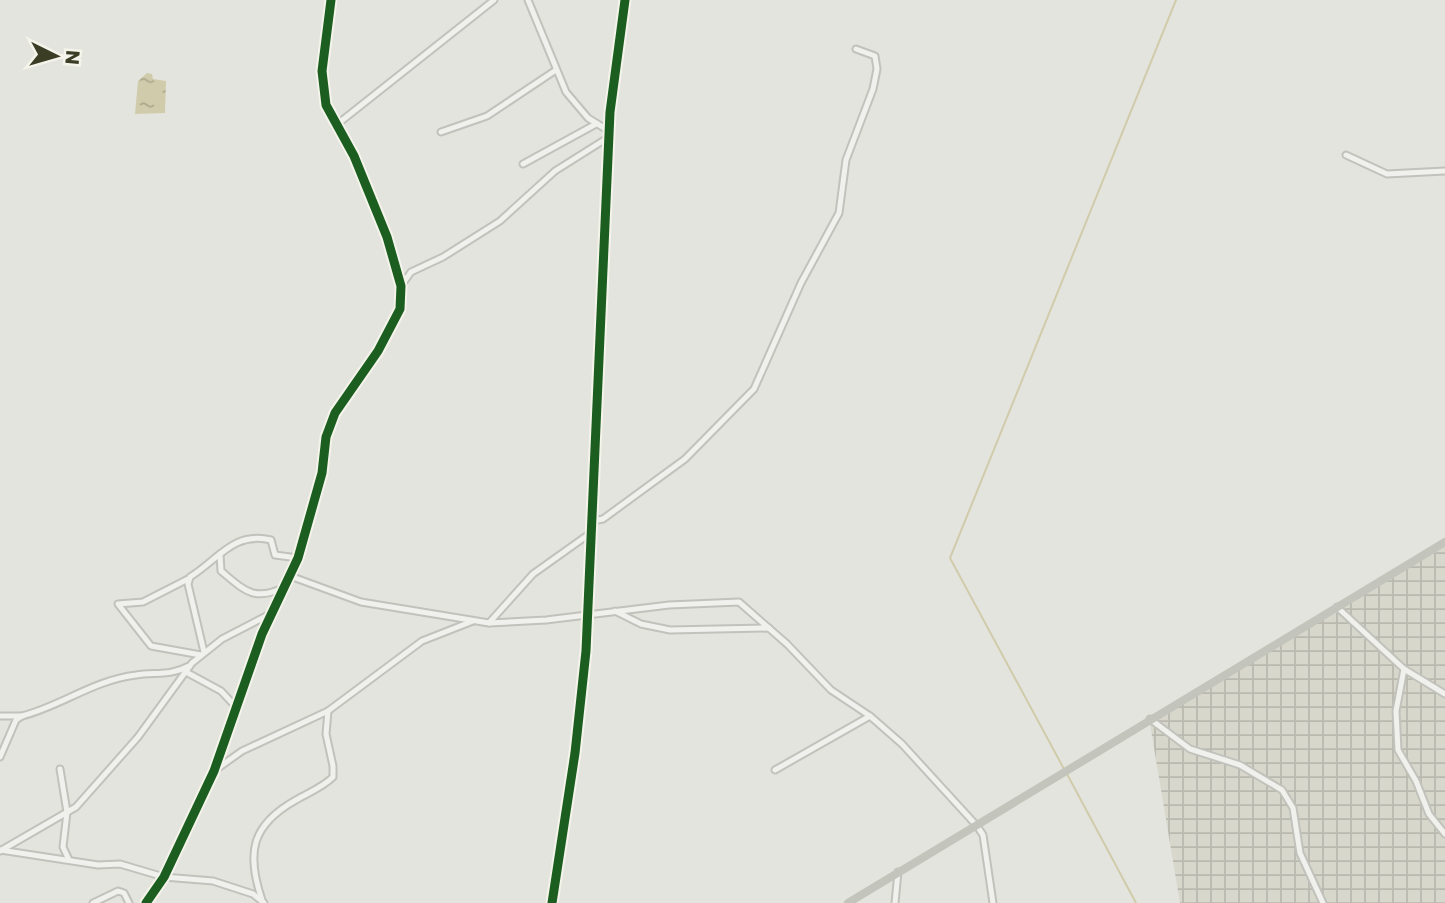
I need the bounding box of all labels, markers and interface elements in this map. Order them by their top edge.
north arrow [21,21,91,91]
text: N [58,49,87,66]

